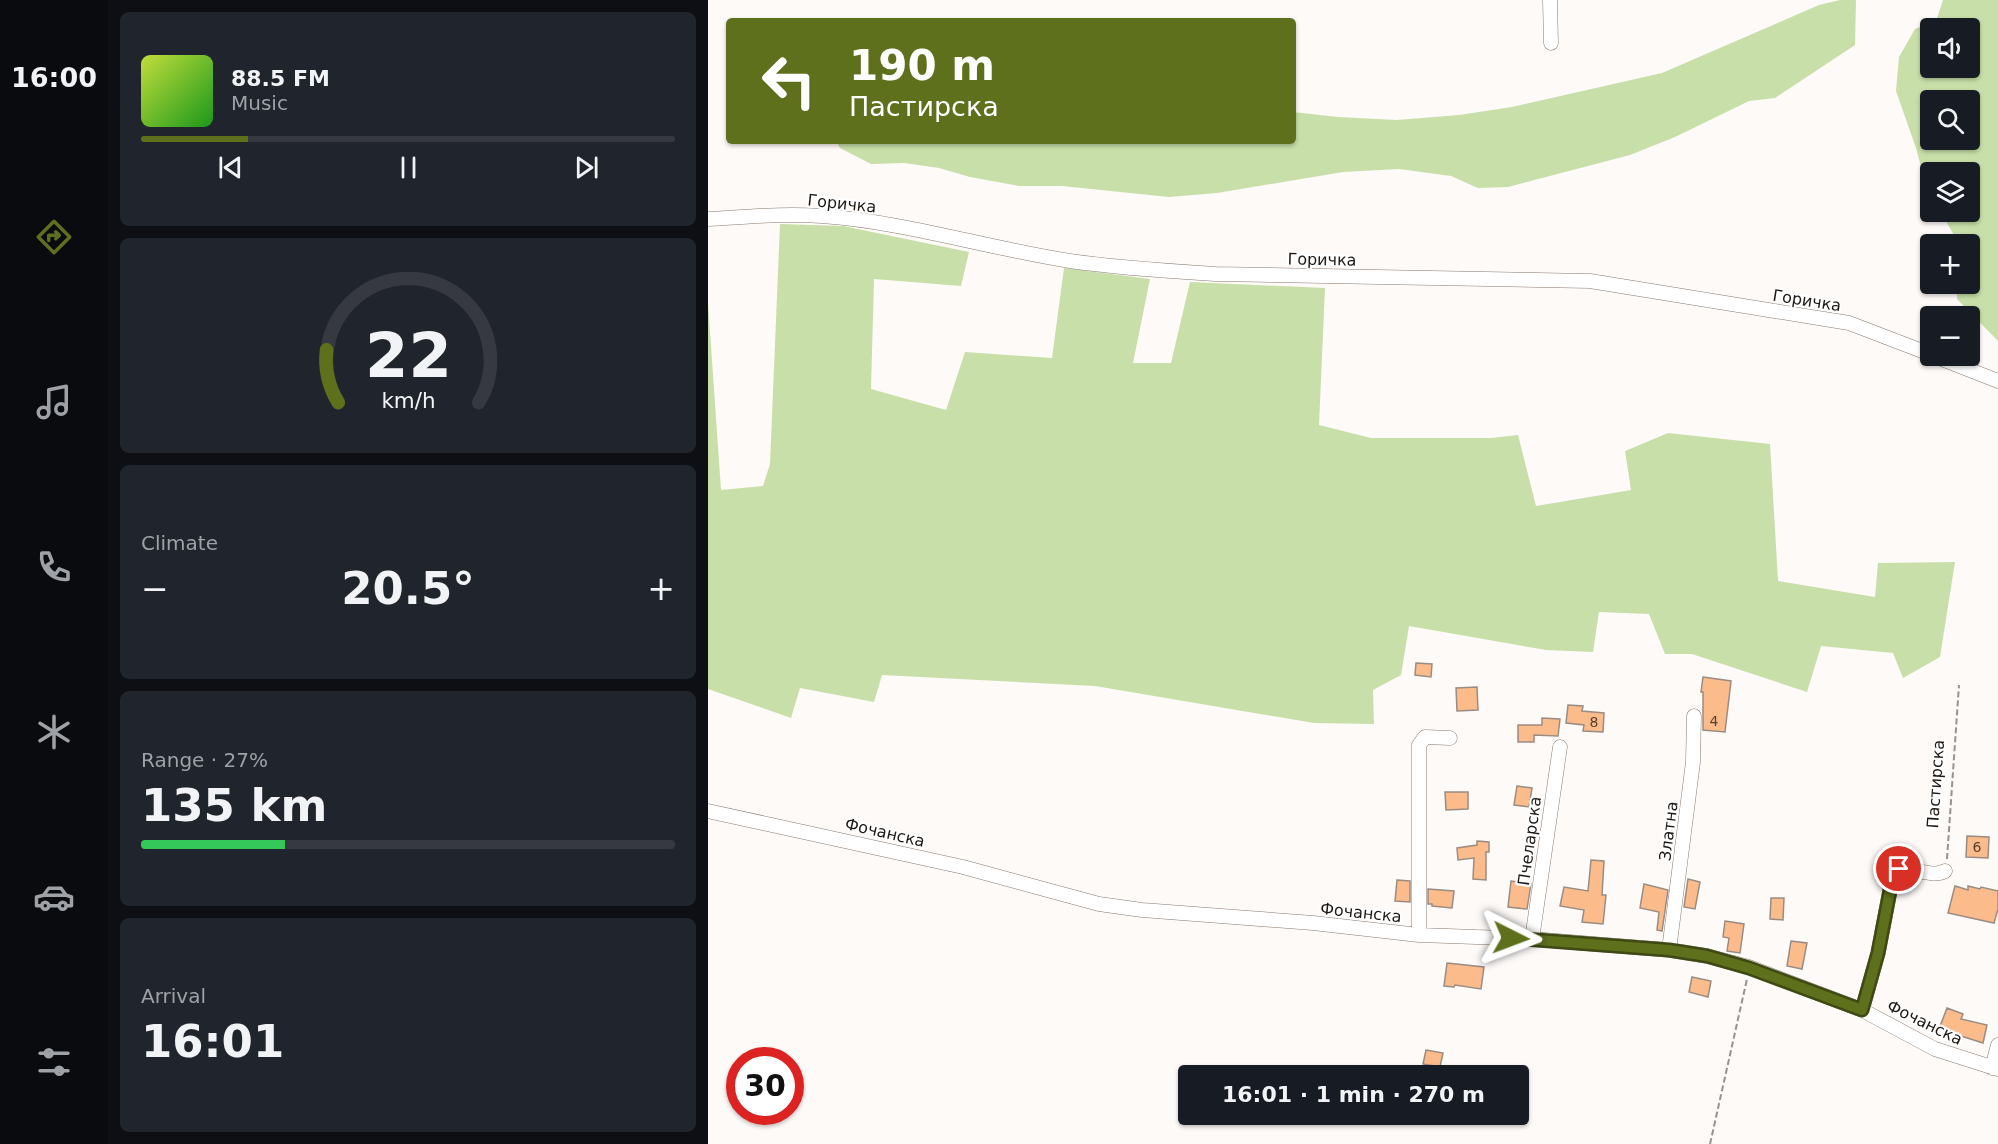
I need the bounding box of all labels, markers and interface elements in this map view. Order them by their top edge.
map controls [1920,18,1980,366]
button: sound [1920,18,1980,78]
text: 190 m [849,41,995,90]
icon: left [750,42,828,120]
text: 16:00 [11,62,97,93]
text: 88.5 FM [231,66,330,91]
button: search [1920,90,1980,150]
text: Music [231,91,288,115]
text: Пастирска [849,91,999,122]
icon: previous [214,151,247,184]
icon: pause [392,151,425,184]
icon: next [570,151,603,184]
button: layers [1920,162,1980,222]
street label: Горичка [807,190,877,217]
icon: directions [33,216,75,258]
button: + [1920,234,1980,294]
street label: Горичка [1287,249,1357,270]
street label: Горичка [1771,286,1842,315]
button: − [1920,306,1980,366]
text: 22 [365,319,451,392]
icon: music [33,381,75,423]
text: km/h [381,388,435,413]
text: Climate [141,531,218,555]
icon: phone [33,546,75,588]
text: 20.5° [341,562,475,615]
text: − [141,569,169,608]
text: + [647,569,675,608]
icon: climate [33,711,75,753]
house number: 4 [1710,713,1719,729]
house number: 8 [1590,714,1598,730]
street label: Пастирска [1923,739,1948,829]
text: Range · 27% [141,748,268,772]
text: 135 km [141,779,327,832]
street label: Пчеларска [1514,795,1545,887]
street label: Златна [1655,800,1682,862]
street label: Фочанска [843,814,927,851]
house number: 6 [1973,839,1982,855]
pin [1873,843,1924,894]
icon: arrive [1882,852,1915,885]
icon: car [33,876,75,918]
street label: Фочанска [1319,899,1402,926]
position arrow [1479,906,1543,970]
text: Arrival [141,984,206,1008]
street label: Фочанска [1884,996,1966,1049]
text: 16:01 [141,1015,284,1068]
icon: filters [33,1041,75,1083]
speed limit sign: 30 [726,1047,804,1125]
text: 16:01 · 1 min · 270 m [1222,1082,1485,1107]

